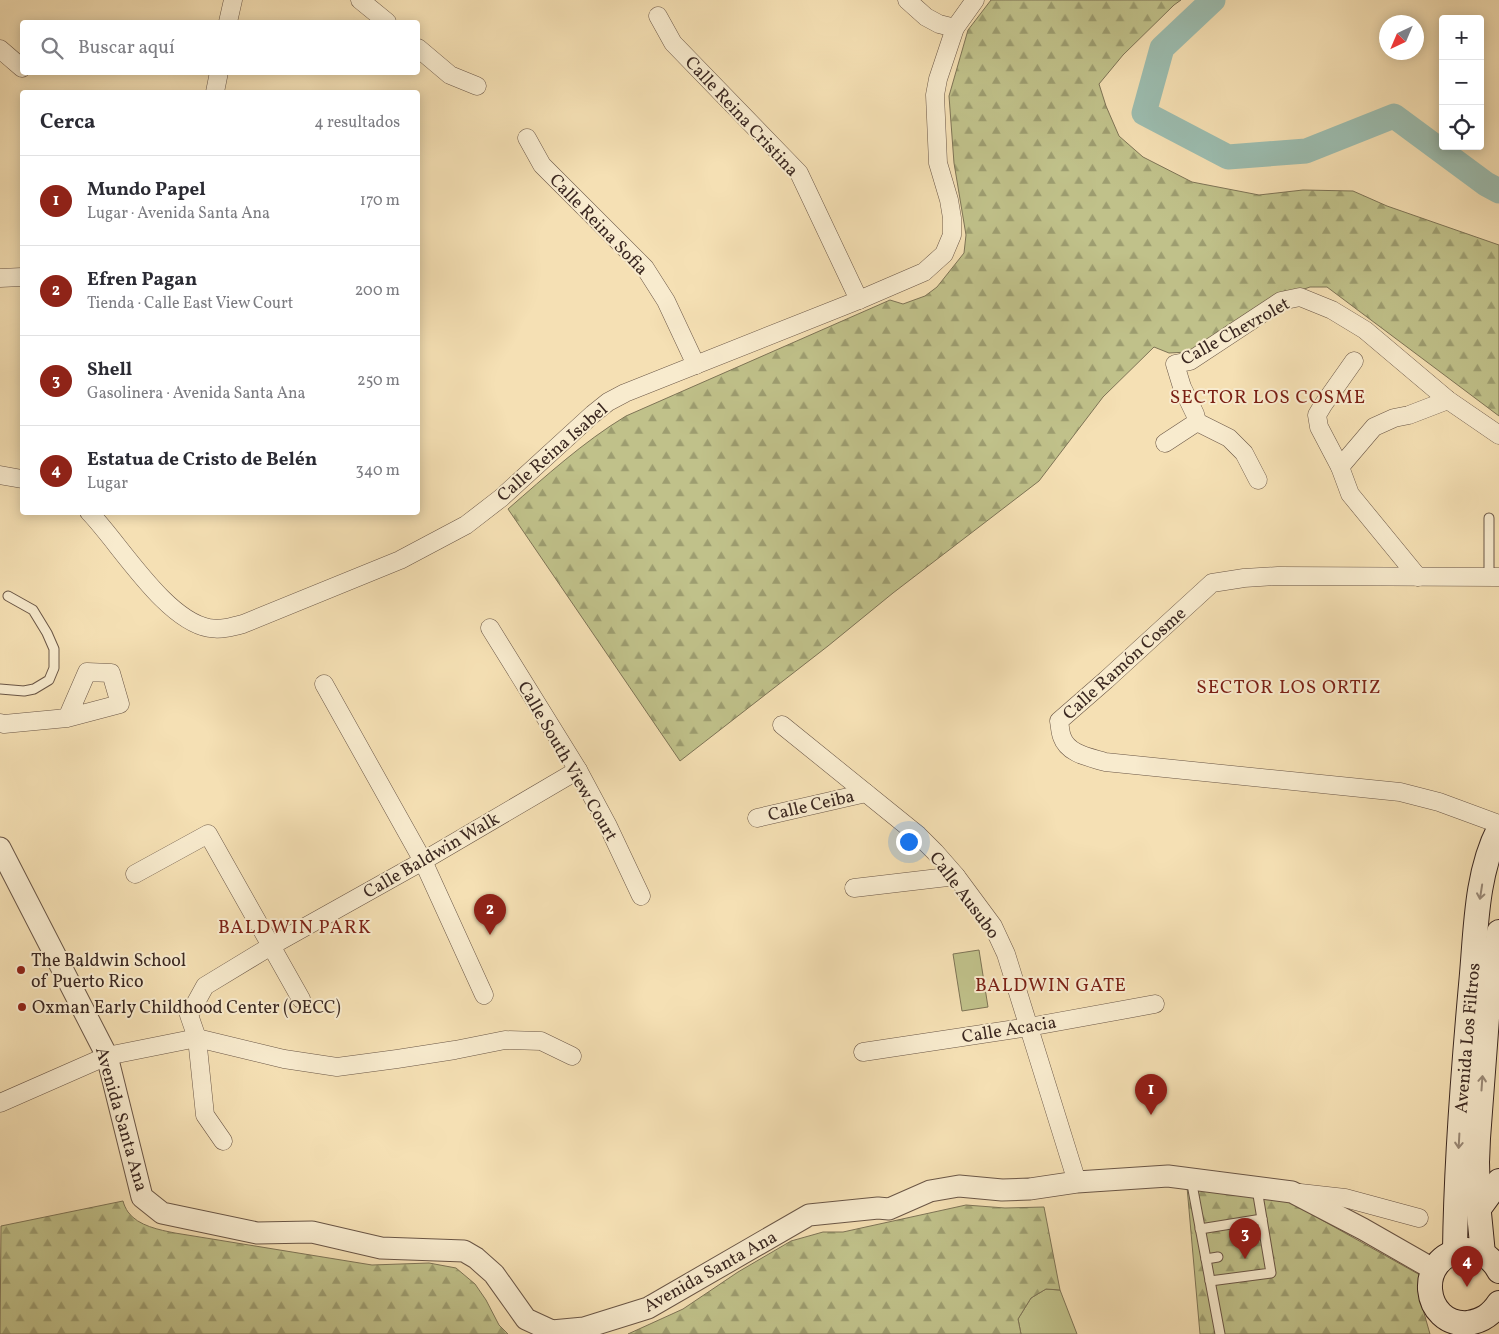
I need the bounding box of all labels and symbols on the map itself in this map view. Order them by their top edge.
north arrow [1379,15,1424,60]
street label: Calle Reina Cristina [678,51,803,183]
street label: Calle Reina Sofia [543,169,653,281]
street label: Calle Chevrolet [1177,292,1295,373]
district label: SECTOR LOS COSME [1170,385,1366,411]
street label: Calle Reina Isabel [492,398,614,508]
street label: Calle Ramón Cosme [1058,602,1192,726]
district label: SECTOR LOS ORTIZ [1196,675,1382,701]
street label: Calle South View Court [511,677,623,846]
street label: Calle Ceiba [766,784,857,829]
street label: Calle Baldwin Walk [359,807,505,905]
your location [896,829,922,855]
street label: Calle Ausubo [923,847,1005,945]
one-way arrow [1475,884,1485,900]
pin: 2 [474,894,506,935]
district label: BALDWIN PARK [218,915,372,941]
place label: The Baldwin School of Puerto Rico [31,949,186,995]
street label: Avenida Los Filtros [1449,962,1488,1114]
marker: The Baldwin School of Puerto Rico [15,964,27,976]
district label: BALDWIN GATE [975,973,1127,999]
place label: Oxman Early Childhood Center (OECC) [32,996,341,1021]
marker: Oxman Early Childhood Center (OECC) [16,1001,28,1013]
street label: Calle Acacia [960,1011,1058,1050]
street label: Avenida Santa Ana [88,1044,153,1195]
pin: 1 [1135,1074,1167,1115]
one-way arrow [1477,1076,1487,1092]
one-way arrow [1455,1133,1464,1149]
pin: 3 [1229,1218,1261,1259]
street label: Avenida Santa Ana [639,1225,782,1319]
pin: 4 [1451,1246,1483,1287]

